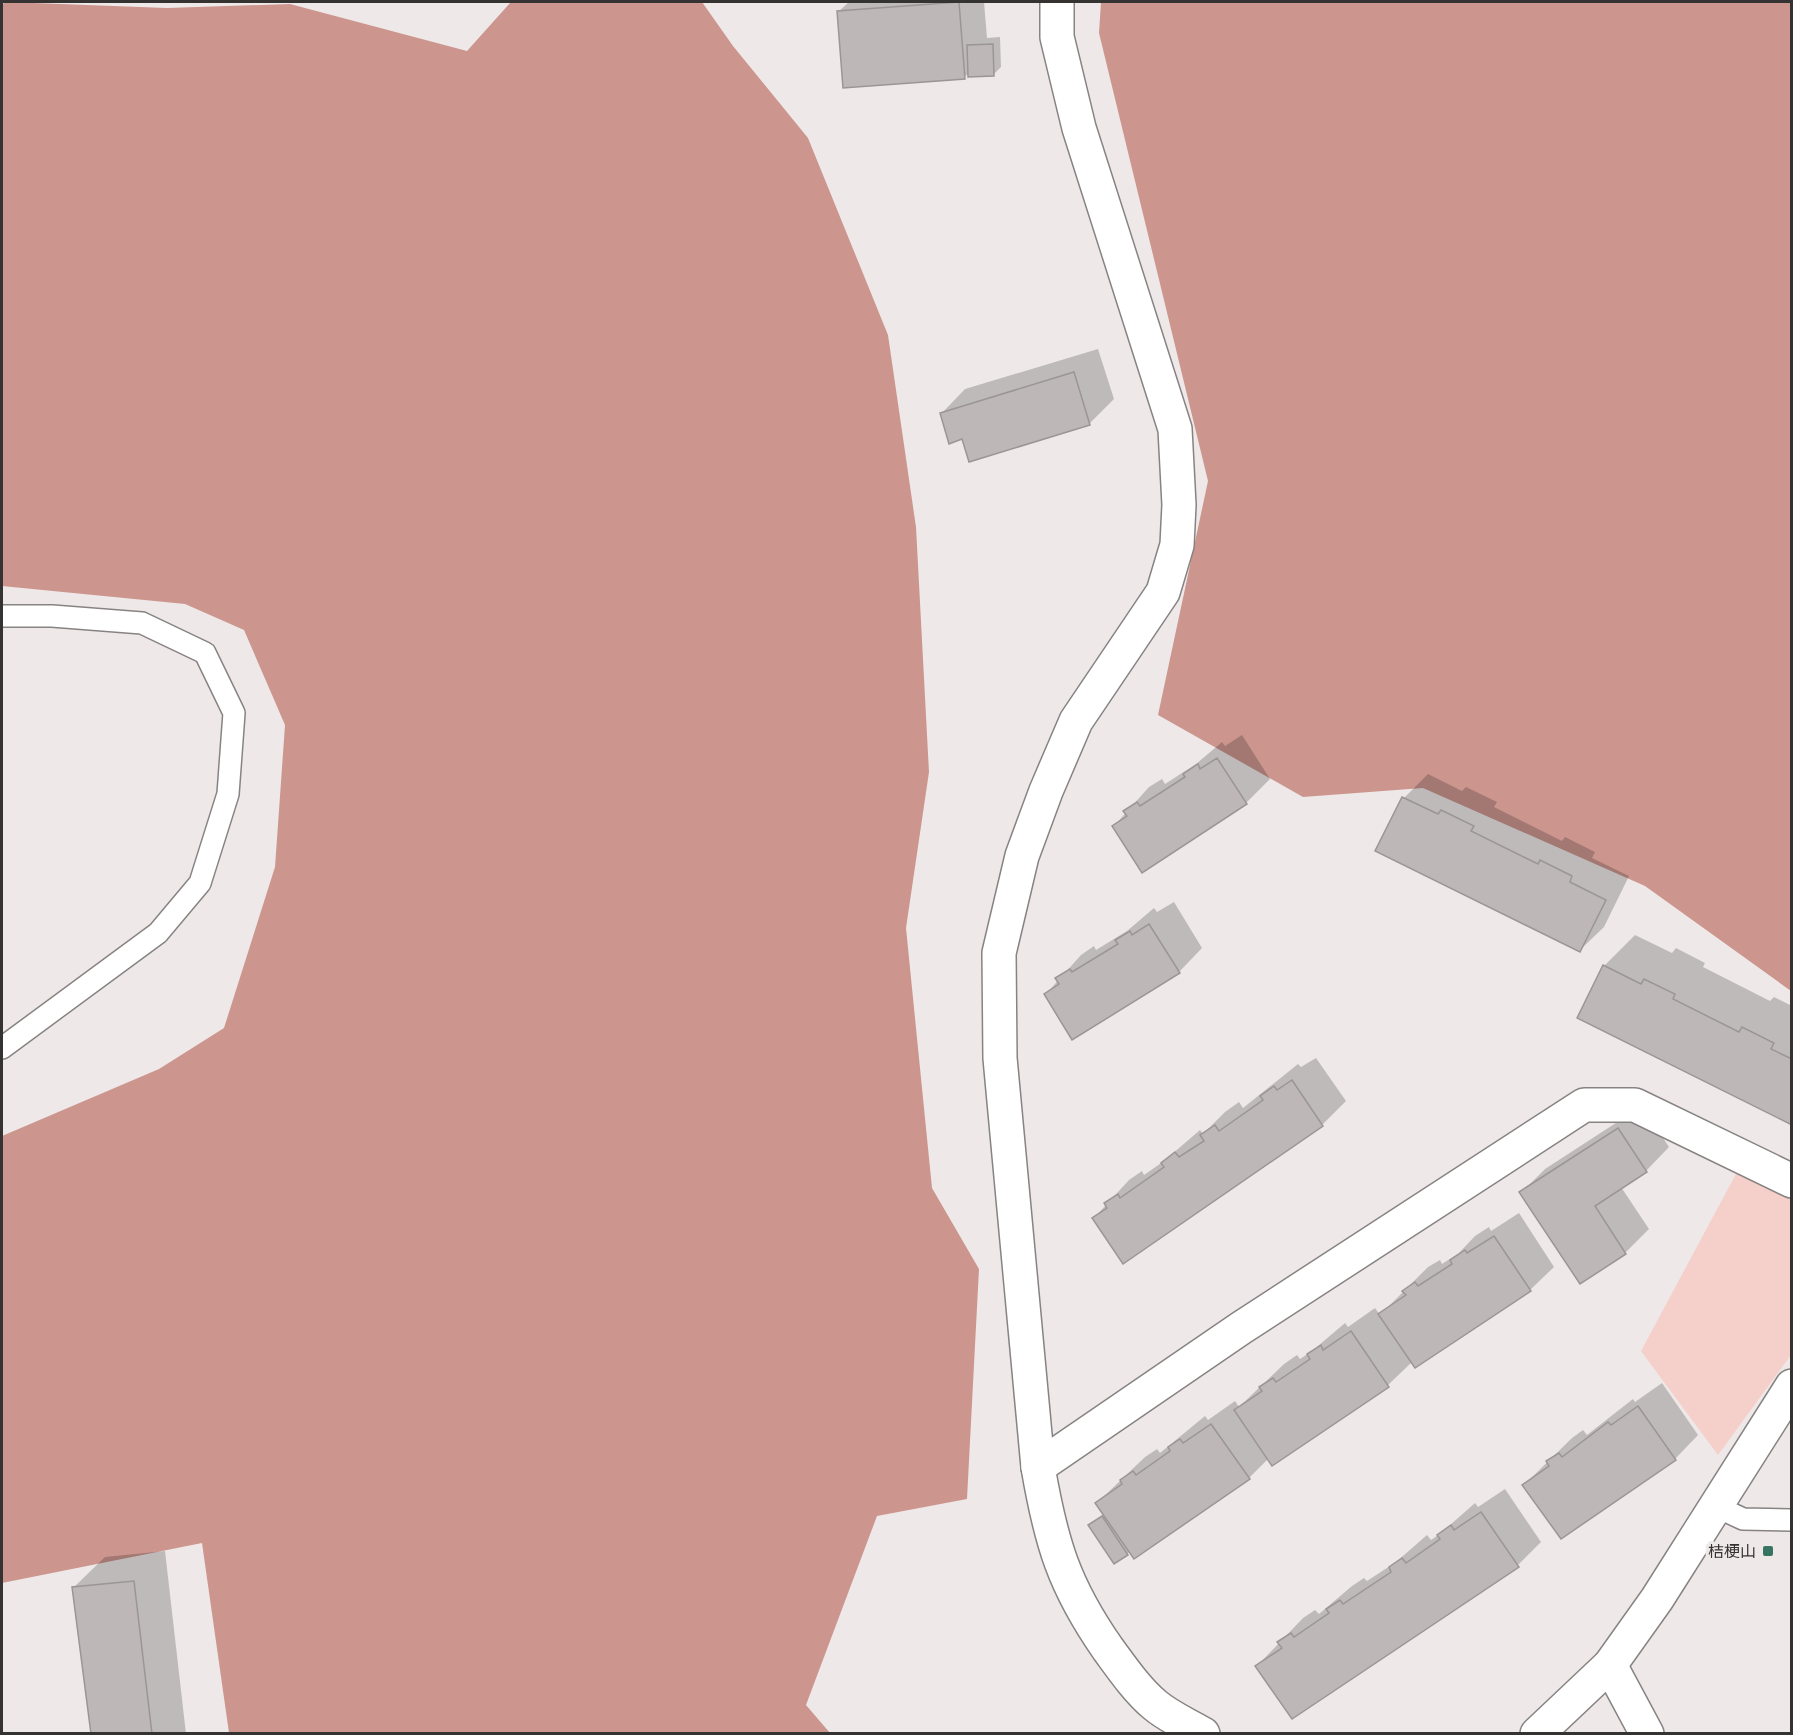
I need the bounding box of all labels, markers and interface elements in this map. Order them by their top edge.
place label: 桔梗山 [1708,1541,1756,1561]
marker: 桔梗山 [1761,1544,1775,1558]

